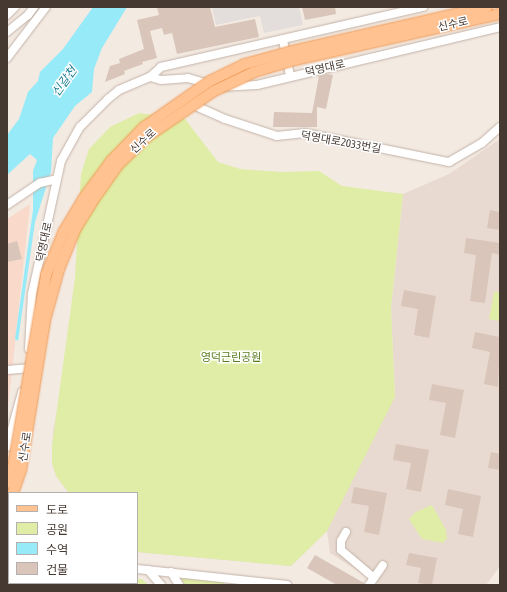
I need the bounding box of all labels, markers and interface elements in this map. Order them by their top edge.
street label: 신수로 [437,14,469,34]
street label: 덕영대로 [304,57,346,79]
water label: 신갈천 [49,64,81,100]
street label: 신수로 [127,126,159,156]
street label: 덕영대로2033번길 [300,128,382,156]
street label: 덕영대로 [33,221,55,263]
park label: 영덕근린공원 [201,350,261,364]
street label: 신수로 [16,431,34,463]
legend [8,492,138,584]
text: 도로 [46,503,68,517]
text: 공원 [46,523,68,537]
text: 수역 [46,543,68,557]
text: 건물 [46,563,68,577]

